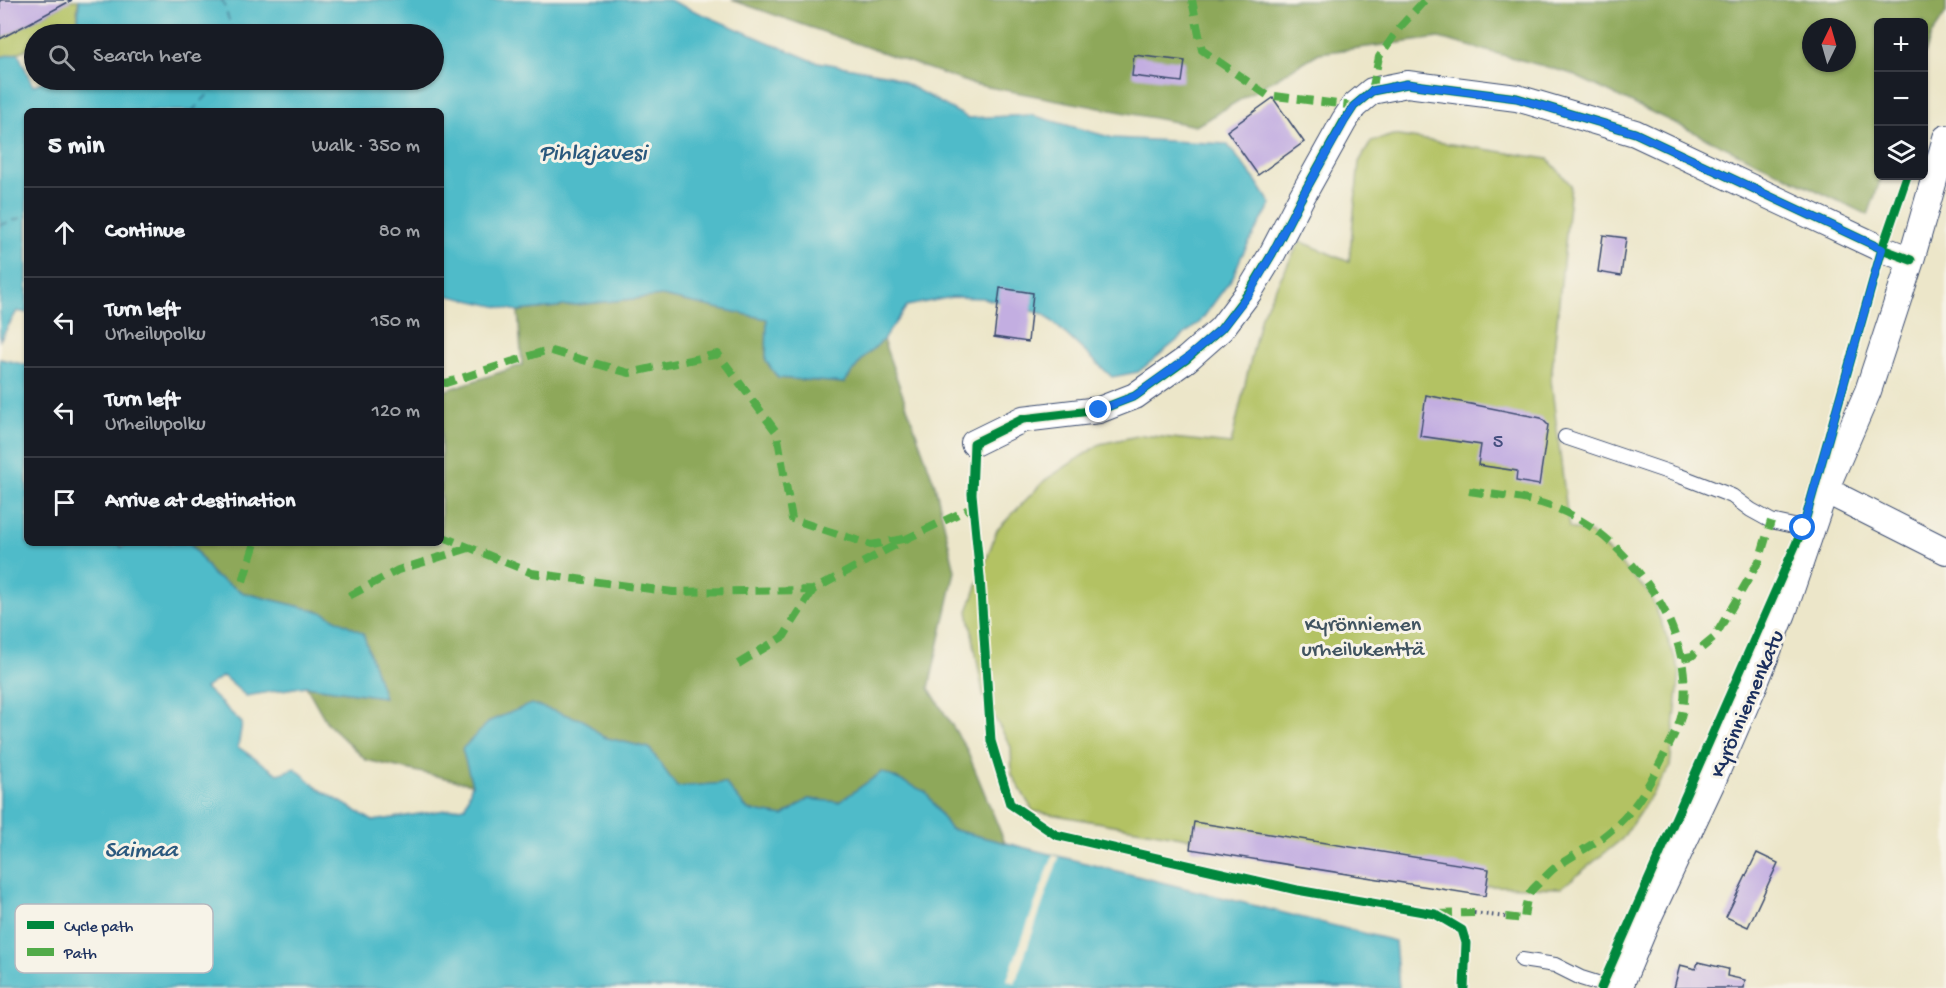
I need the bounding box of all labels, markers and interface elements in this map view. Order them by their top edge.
north arrow [1802,18,1856,72]
map controls [1874,18,1928,180]
button: + [1874,18,1928,72]
search box [24,24,444,90]
icon: search [45,41,78,74]
text: Search here [93,44,201,70]
button: − [1874,72,1928,126]
button: layers [1874,126,1928,180]
text: 5 min [48,132,104,163]
text: Walk · 350 m [312,136,420,159]
water label: Pihlajavesi [539,140,649,169]
icon: ahead [48,216,81,249]
text: Continue [105,219,185,245]
text: 80 m [379,221,420,244]
text: Turn left [105,298,179,324]
icon: left [48,306,81,339]
text: 150 m [371,311,420,334]
text: Urheilupolku [105,324,206,347]
text: Turn left [105,388,179,414]
icon: left [48,396,81,429]
route end [1085,396,1111,422]
text: 120 m [372,401,420,424]
text: Urheilupolku [105,414,206,437]
house number: 5 [1493,432,1503,455]
icon: arrive [48,486,81,519]
text: Arrive at destination [105,489,295,515]
route start [1789,514,1815,540]
park label: Kyrönniemen urheilukenttä [1301,613,1425,664]
street label: Kyrönniemenkatu [1706,627,1792,782]
water label: Saimaa [104,837,179,866]
legend [15,904,213,973]
text: Cycle path [64,919,134,938]
text: Path [63,946,97,965]

